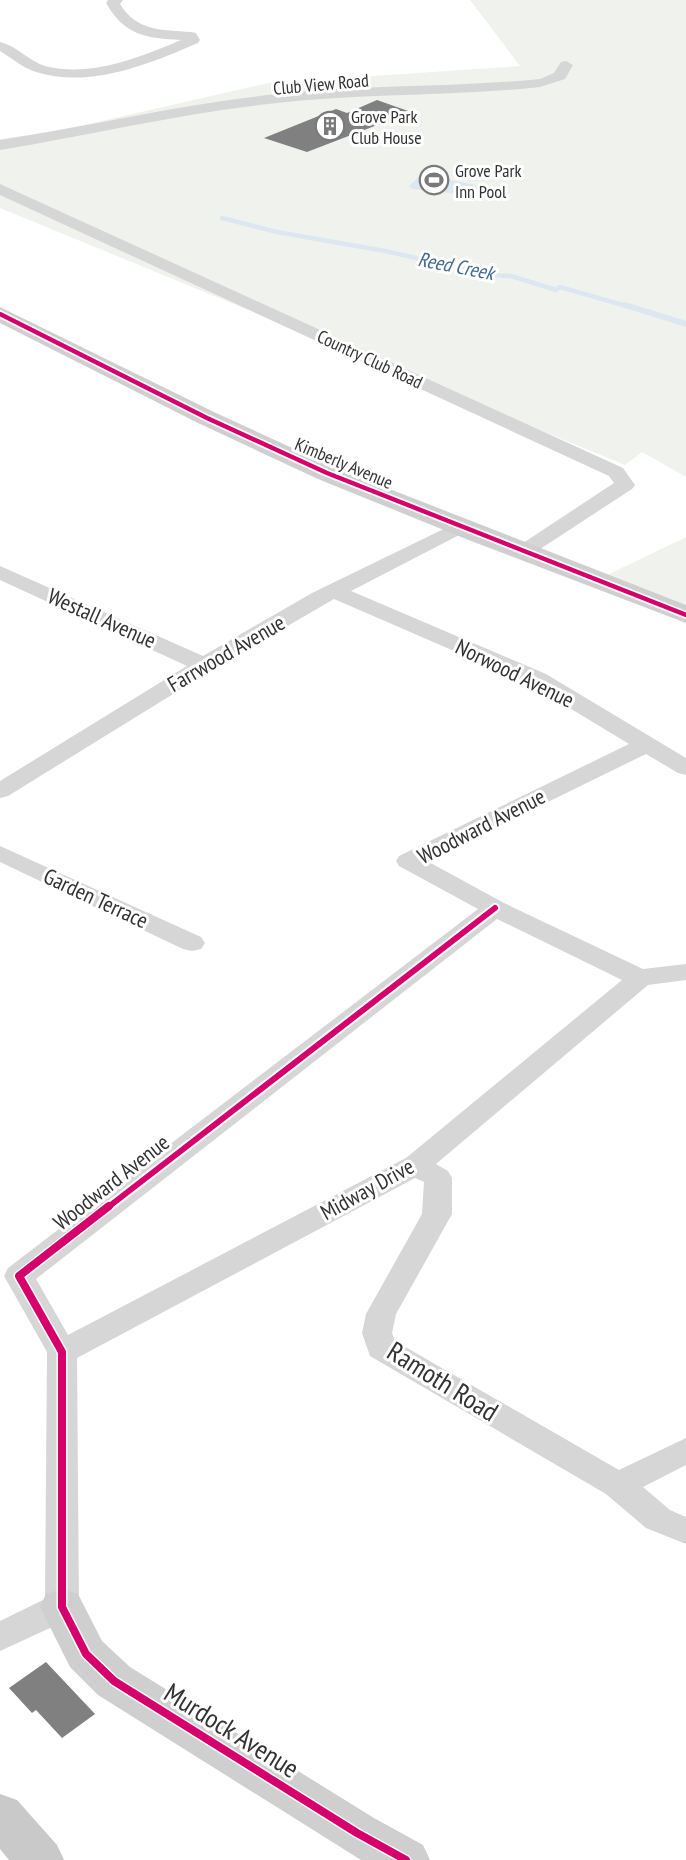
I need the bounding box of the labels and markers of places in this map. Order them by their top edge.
place label: Grove Park Club House [351,105,422,149]
building icon: Grove Park Club House [314,110,346,142]
place label: Grove Park Inn Pool [455,159,521,203]
sports icon: Grove Park Inn Pool [418,164,450,196]

